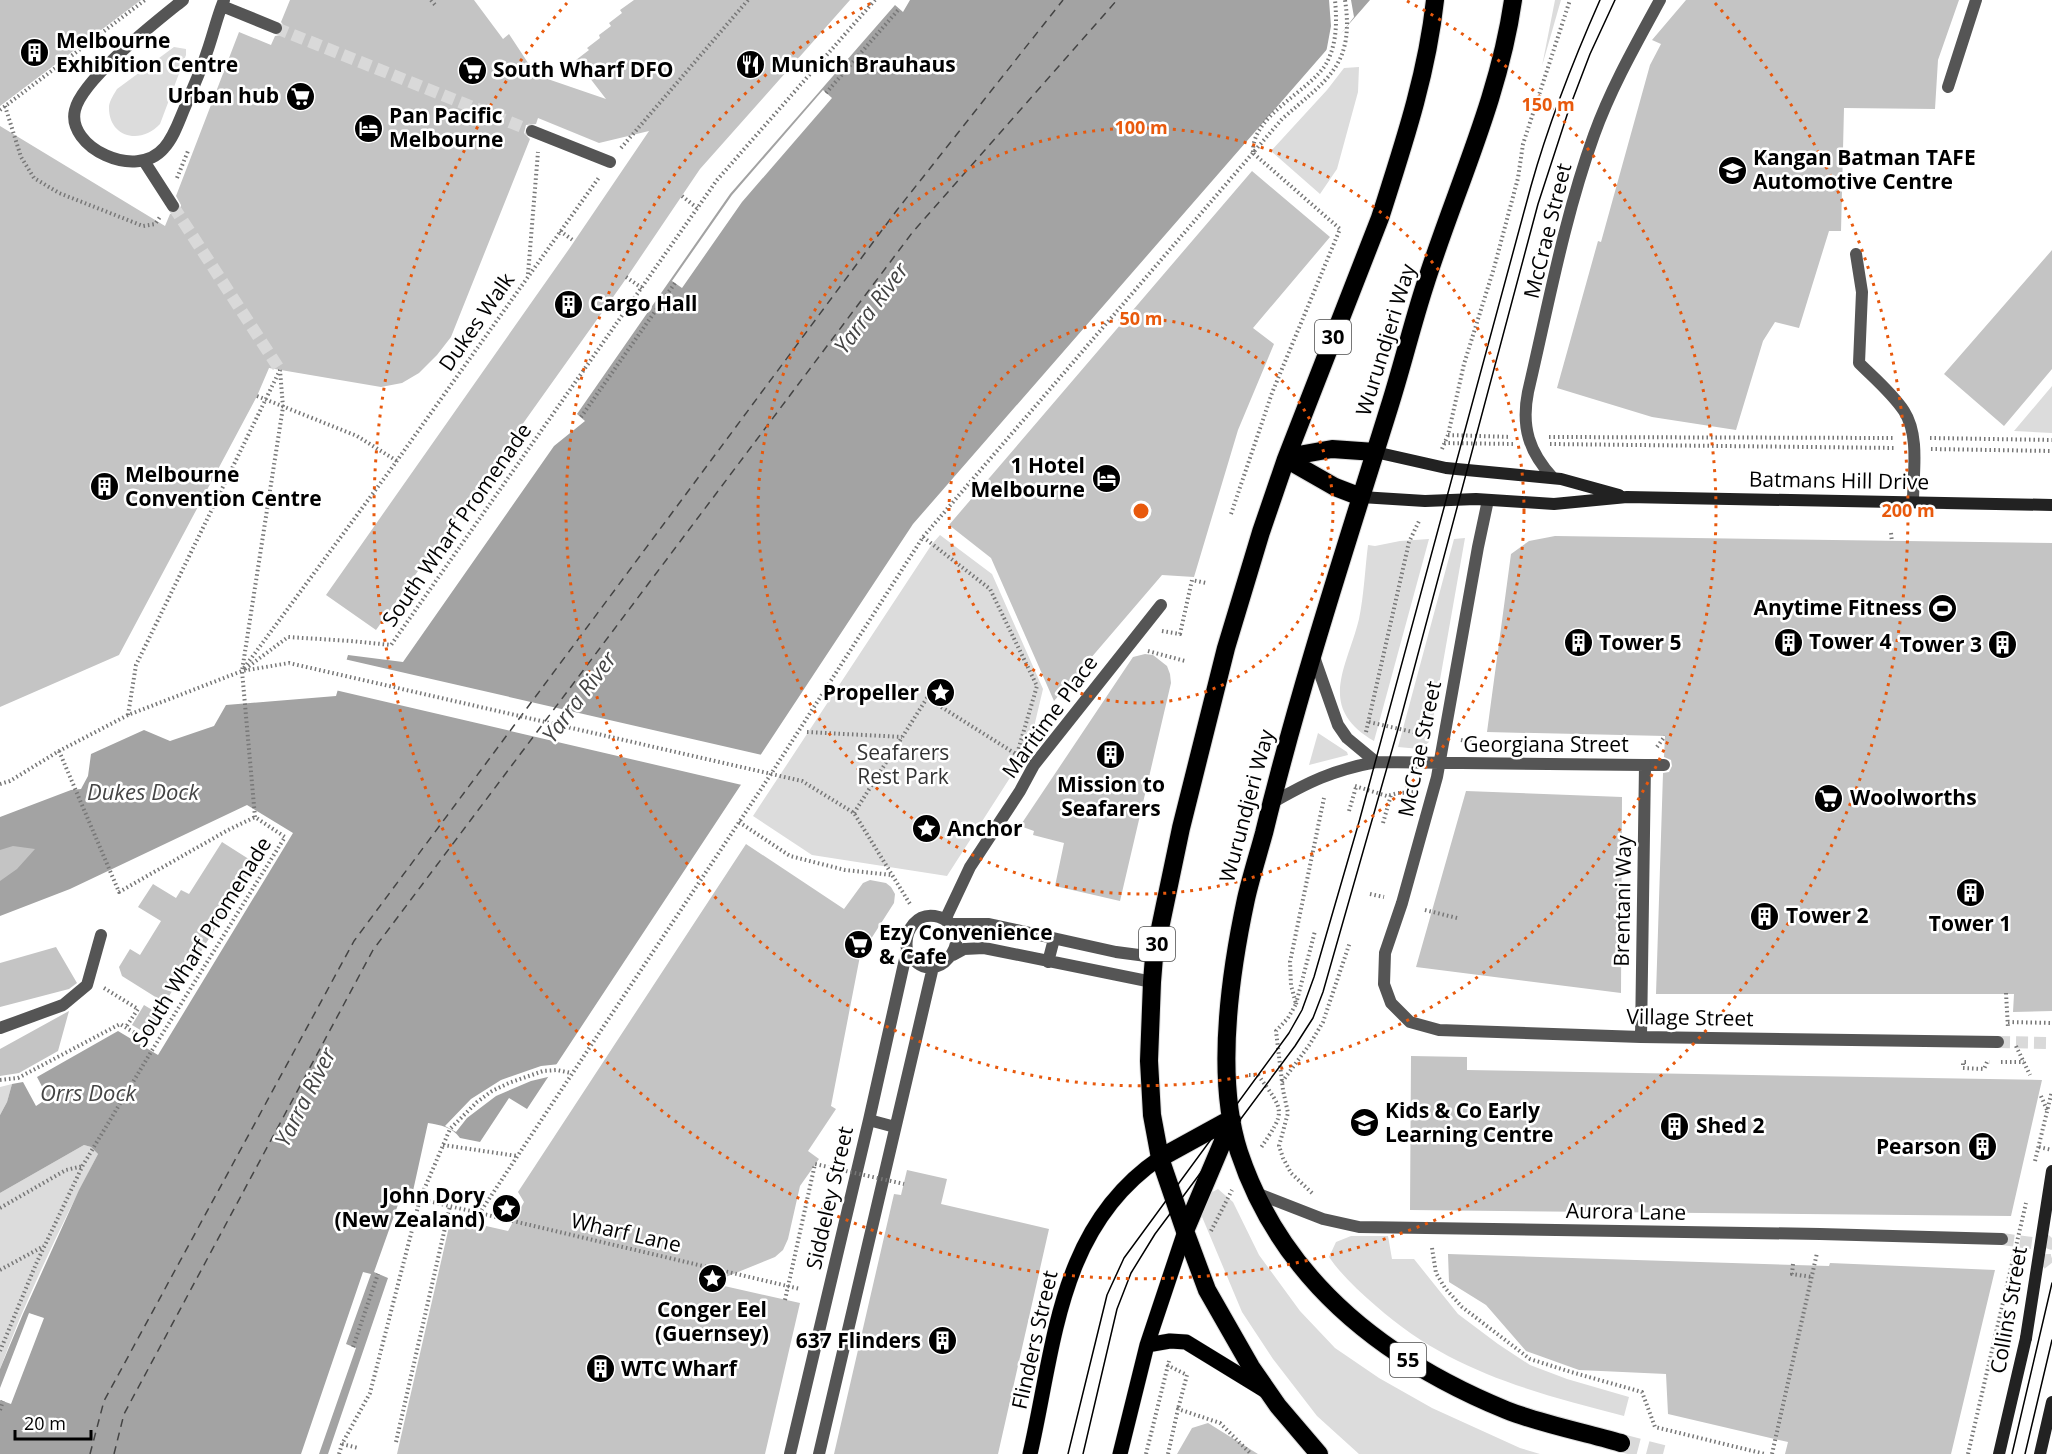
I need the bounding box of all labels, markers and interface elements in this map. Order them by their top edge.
place label: Melbourne Exhibition Centre [56,26,238,78]
building icon: Melbourne Exhibition Centre [19,37,51,69]
restaurant icon: Munich Brauhaus [734,49,766,81]
place label: Munich Brauhaus [771,50,956,78]
supermarket icon: South Wharf DFO [456,54,488,86]
place label: South Wharf DFO [493,55,673,83]
supermarket icon: Urban hub [284,80,316,112]
place label: Urban hub [167,81,279,109]
text: 150 m [1521,92,1575,116]
place label: Pan Pacific Melbourne [389,101,503,153]
hotel icon: Pan Pacific Melbourne [352,112,384,144]
text: 100 m [1114,115,1168,139]
place label: Kangan Batman TAFE Automotive Centre [1753,143,1976,195]
school or university icon: Kangan Batman TAFE Automotive Centre [1716,154,1748,186]
street label: McCrae Street [1517,160,1577,301]
water label: Yarra River [826,255,915,359]
street label: Wurundjeri Way [1349,260,1422,419]
street label: Dukes Walk [432,267,520,376]
building icon: Cargo Hall [553,288,585,320]
place label: Cargo Hall [590,289,698,317]
text: 50 m [1120,306,1162,330]
road number: 30 [1315,320,1351,354]
street label: South Wharf Promenade [375,417,537,632]
place label: 1 Hotel Melbourne [971,451,1085,503]
place label: Melbourne Convention Centre [125,460,322,512]
hotel icon: 1 Hotel Melbourne [1090,462,1122,494]
street label: Batmans Hill Drive [1749,464,1929,496]
building icon: Melbourne Convention Centre [88,471,120,503]
text: 200 m [1881,498,1935,522]
centre of rings [1131,501,1151,521]
sports icon: Anytime Fitness [1927,592,1959,624]
place label: Anytime Fitness [1754,593,1922,621]
building icon: Tower 4 [1772,626,1804,658]
building icon: Tower 5 [1562,627,1594,659]
place label: Tower 4 [1809,627,1892,655]
place label: Tower 5 [1599,628,1682,656]
building icon: Tower 3 [1987,629,2019,661]
place label: Tower 3 [1899,630,1982,658]
water label: Yarra River [534,644,623,748]
street label: Maritime Place [995,649,1103,783]
place icon: Propeller [924,677,956,709]
place label: Propeller [823,678,919,706]
street label: McCrae Street [1391,678,1447,819]
street label: Wurundjeri Way [1212,726,1280,885]
street label: Georgiana Street [1463,730,1629,758]
park label: Seafarers Rest Park [857,738,949,790]
building icon: Mission to Seafarers [1095,738,1127,770]
place label: Mission to Seafarers [1057,770,1165,822]
water label: Dukes Dock [87,776,200,806]
supermarket icon: Woolworths [1813,782,1845,814]
place label: Woolworths [1850,783,1977,811]
place icon: Anchor [910,813,942,845]
place label: Anchor [947,814,1023,842]
street label: South Wharf Promenade [125,831,277,1052]
street label: Brentani Way [1607,835,1637,967]
building icon: Tower 1 [1954,877,1986,909]
building icon: Tower 2 [1749,900,1781,932]
place label: Tower 2 [1786,901,1869,929]
place label: Tower 1 [1929,909,2011,937]
place label: Ezy Convenience & Cafe [879,918,1053,970]
road number: 30 [1139,927,1175,961]
supermarket icon: Ezy Convenience & Cafe [842,929,874,961]
street label: Village Street [1626,1002,1754,1032]
water label: Yarra River [266,1041,342,1151]
water label: Orrs Dock [40,1077,137,1107]
place label: Kids & Co Early Learning Centre [1385,1096,1553,1148]
school or university icon: Kids & Co Early Learning Centre [1348,1107,1380,1139]
building icon: Shed 2 [1659,1110,1691,1142]
place label: Shed 2 [1696,1111,1765,1139]
street label: Siddeley Street [799,1123,859,1272]
building icon: Pearson [1966,1131,1998,1163]
place label: Pearson [1876,1132,1961,1160]
place label: John Dory (New Zealand) [334,1181,485,1233]
place icon: John Dory (New Zealand) [490,1192,522,1224]
street label: Aurora Lane [1566,1196,1686,1226]
street label: Wharf Lane [568,1206,684,1258]
street label: Collins Street [1983,1244,2033,1376]
place icon: Conger Eel (Guernsey) [696,1263,728,1295]
street label: Flinders Street [1004,1268,1064,1412]
place label: Conger Eel (Guernsey) [655,1295,769,1347]
building icon: 637 Flinders [926,1325,958,1357]
place label: 637 Flinders [796,1326,921,1354]
road number: 55 [1390,1343,1426,1377]
building icon: WTC Wharf [584,1353,616,1385]
place label: WTC Wharf [621,1354,739,1382]
scale bar [15,1403,92,1441]
text: 20 m [24,1411,66,1435]

